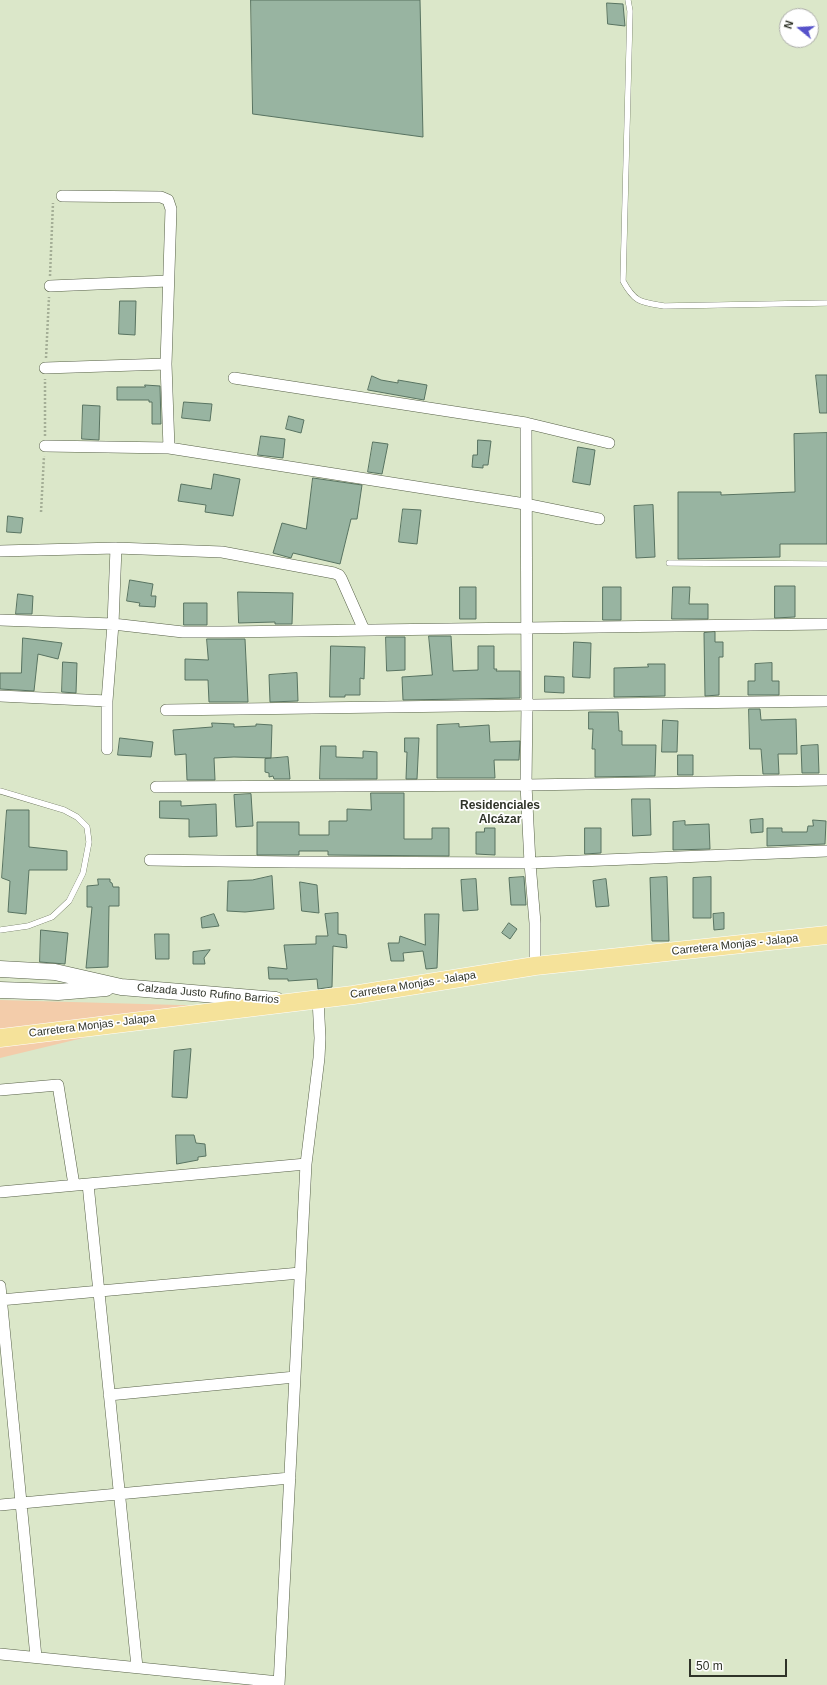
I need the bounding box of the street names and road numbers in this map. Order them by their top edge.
street label: Carretera Monjas - Jalapa [671,932,799,958]
street label: Carretera Monjas - Jalapa [349,969,477,1001]
street label: Calzada Justo Rufino Barrios [136,981,280,1007]
street label: Carretera Monjas - Jalapa [28,1012,156,1040]

